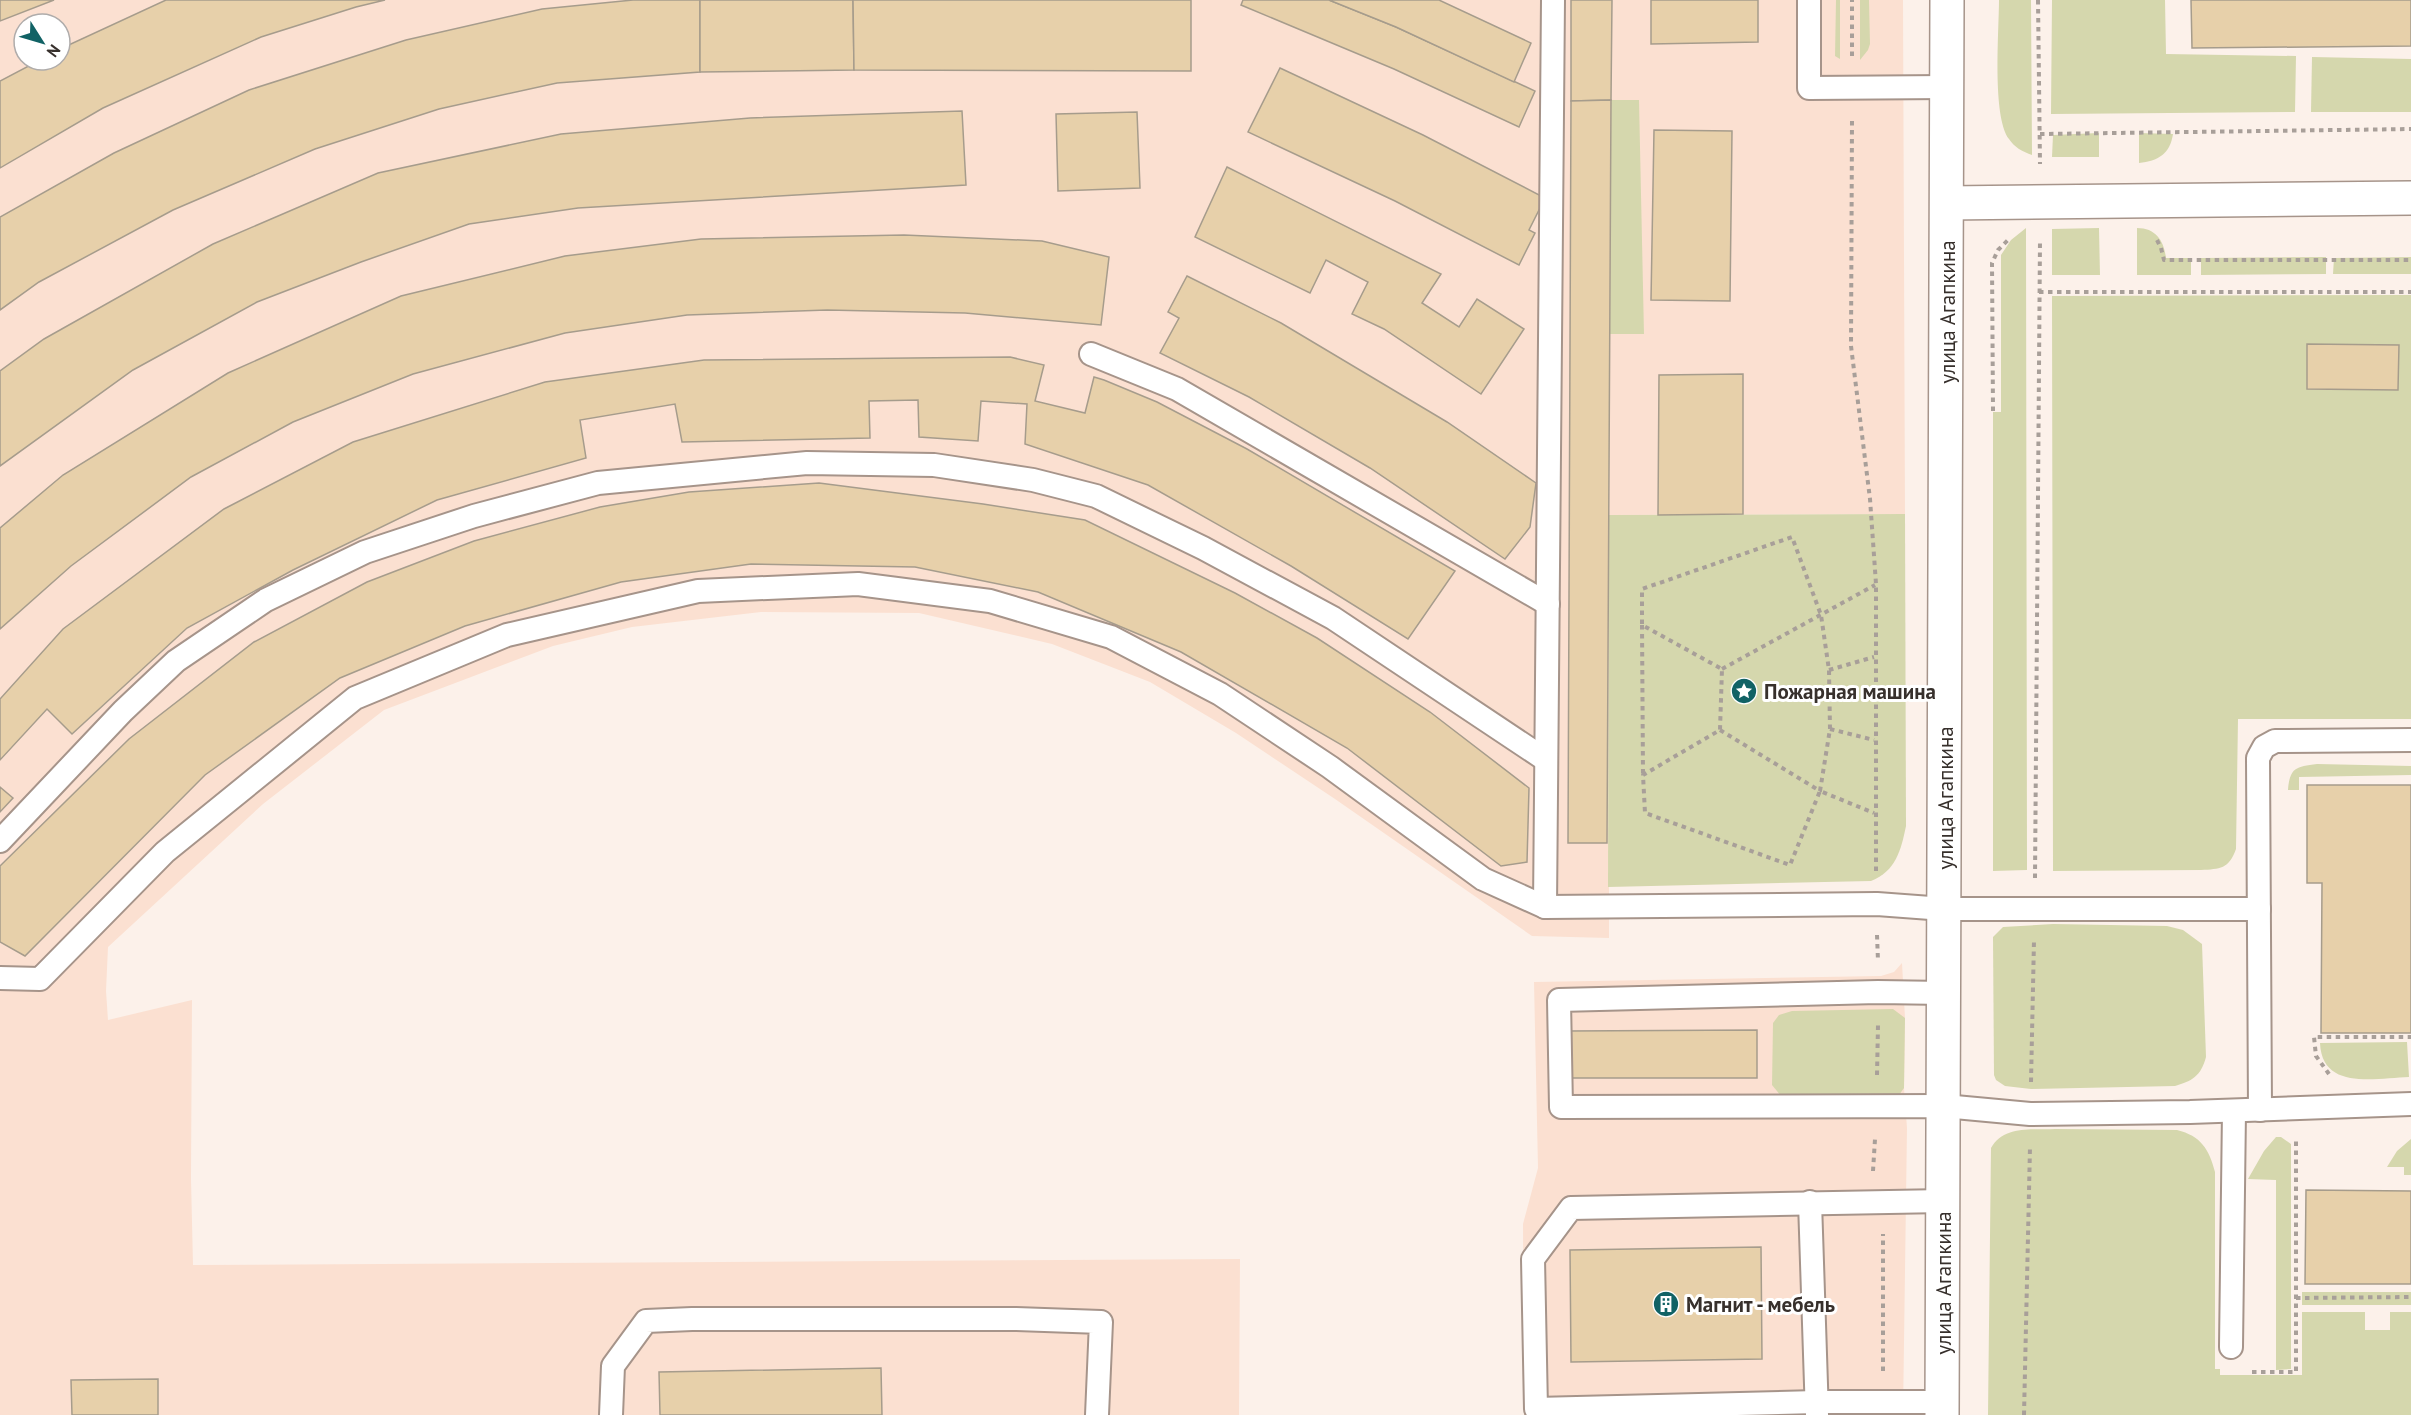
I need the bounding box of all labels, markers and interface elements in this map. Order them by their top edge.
north arrow [12,12,72,72]
text: N [43,41,65,61]
street label: улица Агапкина [1934,240,1961,384]
place icon: Пожарная машина [1729,676,1759,706]
place label: Пожарная машина [1764,678,1936,705]
street label: улица Агапкина [1932,726,1959,870]
street label: улица Агапкина [1930,1211,1957,1355]
building icon: Магнит - мебель [1651,1289,1681,1319]
place label: Магнит - мебель [1686,1291,1835,1318]

